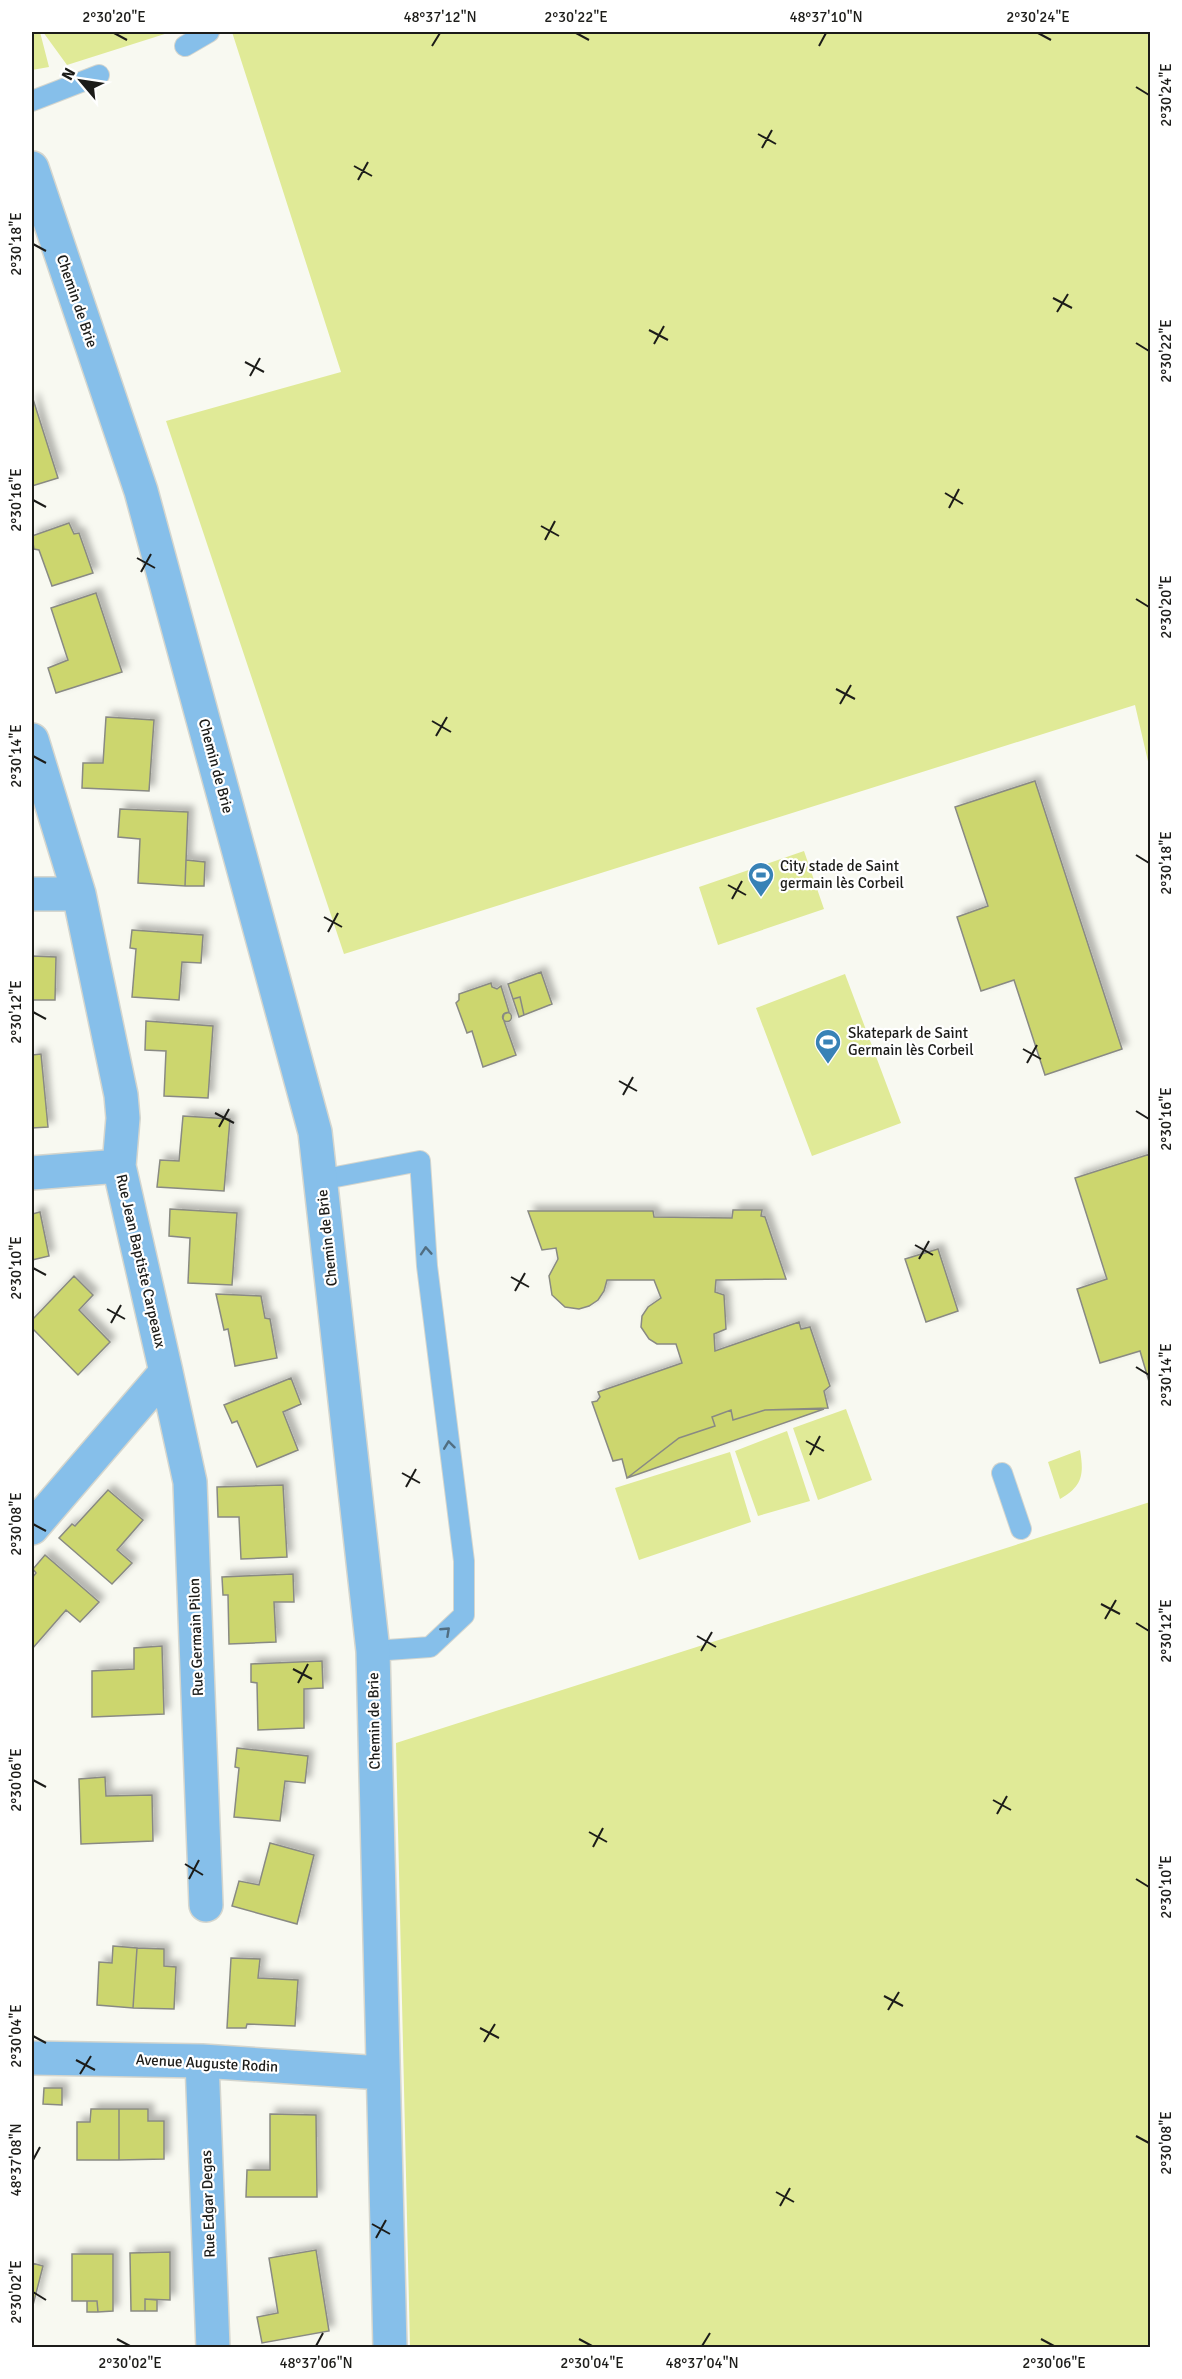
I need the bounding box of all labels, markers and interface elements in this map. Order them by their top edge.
text: 2°30'20"E [82,8,146,26]
text: 48°37'12"N [403,8,477,26]
text: 2°30'22"E [544,8,608,26]
text: 48°37'10"N [789,8,863,26]
text: 2°30'24"E [1006,8,1070,26]
north arrow [51,51,111,111]
text: 2°30'24"E [1157,63,1175,127]
text: N [57,64,80,84]
text: 2°30'18"E [7,212,25,276]
street label: Chemin de Brie [53,252,101,350]
text: 2°30'22"E [1157,319,1175,383]
text: 2°30'16"E [7,468,25,532]
text: 2°30'20"E [1157,575,1175,639]
street label: Chemin de Brie [195,717,237,815]
text: 2°30'14"E [7,724,25,788]
text: 2°30'18"E [1157,831,1175,895]
place label: City stade de Saint germain lès Corbeil [780,857,904,892]
sports icon: City stade de Saint germain lès Corbeil [746,860,776,898]
text: 2°30'12"E [7,980,25,1044]
place label: Skatepark de Saint Germain lès Corbeil [848,1024,974,1059]
sports icon: Skatepark de Saint Germain lès Corbeil [813,1027,843,1065]
text: 2°30'16"E [1157,1087,1175,1151]
street label: Rue Jean Baptiste Carpeaux [112,1172,170,1350]
street label: Chemin de Brie [313,1189,341,1287]
text: 2°30'10"E [7,1236,25,1300]
one-way arrow [420,1247,433,1256]
text: 2°30'14"E [1157,1343,1175,1407]
one-way arrow [443,1440,456,1450]
text: 2°30'08"E [7,1492,25,1556]
street label: Rue Germain Pilon [185,1578,207,1696]
text: 2°30'12"E [1157,1599,1175,1663]
one-way arrow [439,1628,450,1639]
street label: Chemin de Brie [364,1672,384,1770]
text: 2°30'06"E [7,1748,25,1812]
text: 2°30'10"E [1157,1855,1175,1919]
text: 2°30'04"E [7,2004,25,2068]
street label: Avenue Auguste Rodin [135,2050,279,2076]
text: 2°30'08"E [1157,2111,1175,2175]
text: 48°37'08"N [7,2123,25,2197]
street label: Rue Edgar Degas [197,2149,219,2258]
text: 2°30'02"E [7,2260,25,2324]
text: 2°30'02"E [98,2354,162,2372]
text: 48°37'06"N [279,2354,353,2372]
text: 2°30'04"E [560,2354,624,2372]
text: 48°37'04"N [665,2354,739,2372]
text: 2°30'06"E [1022,2354,1086,2372]

